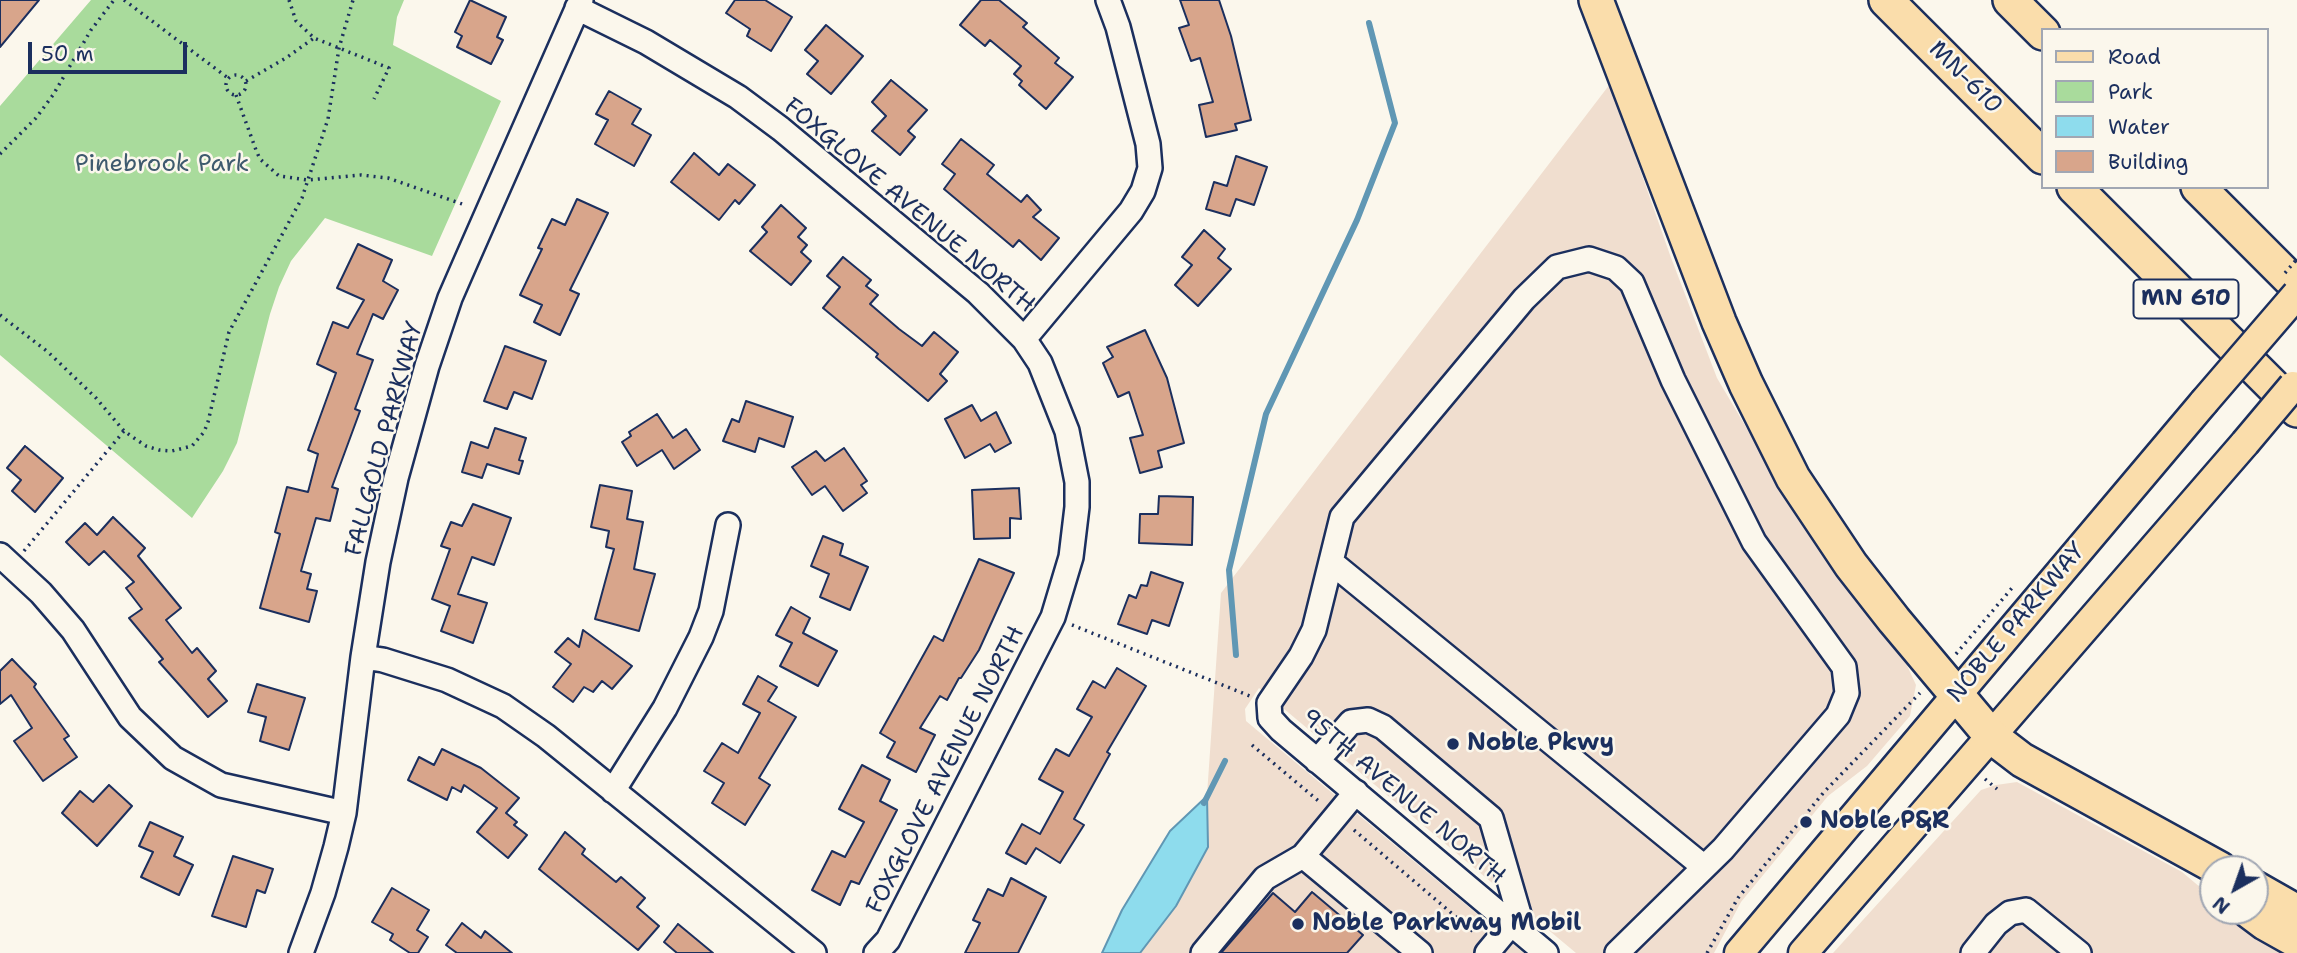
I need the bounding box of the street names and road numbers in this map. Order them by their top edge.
street label: MN-610 [1922,35,2008,121]
street label: FOXGLOVE AVENUE NORTH [778,92,1040,320]
road number: MN 610 [2134,280,2238,318]
street label: FALLGOLD PARKWAY [340,319,430,559]
street label: NOBLE PARKWAY [1942,537,2092,709]
street label: FOXGLOVE AVENUE NORTH [861,621,1031,919]
street label: 95TH AVENUE NORTH [1295,703,1511,891]

